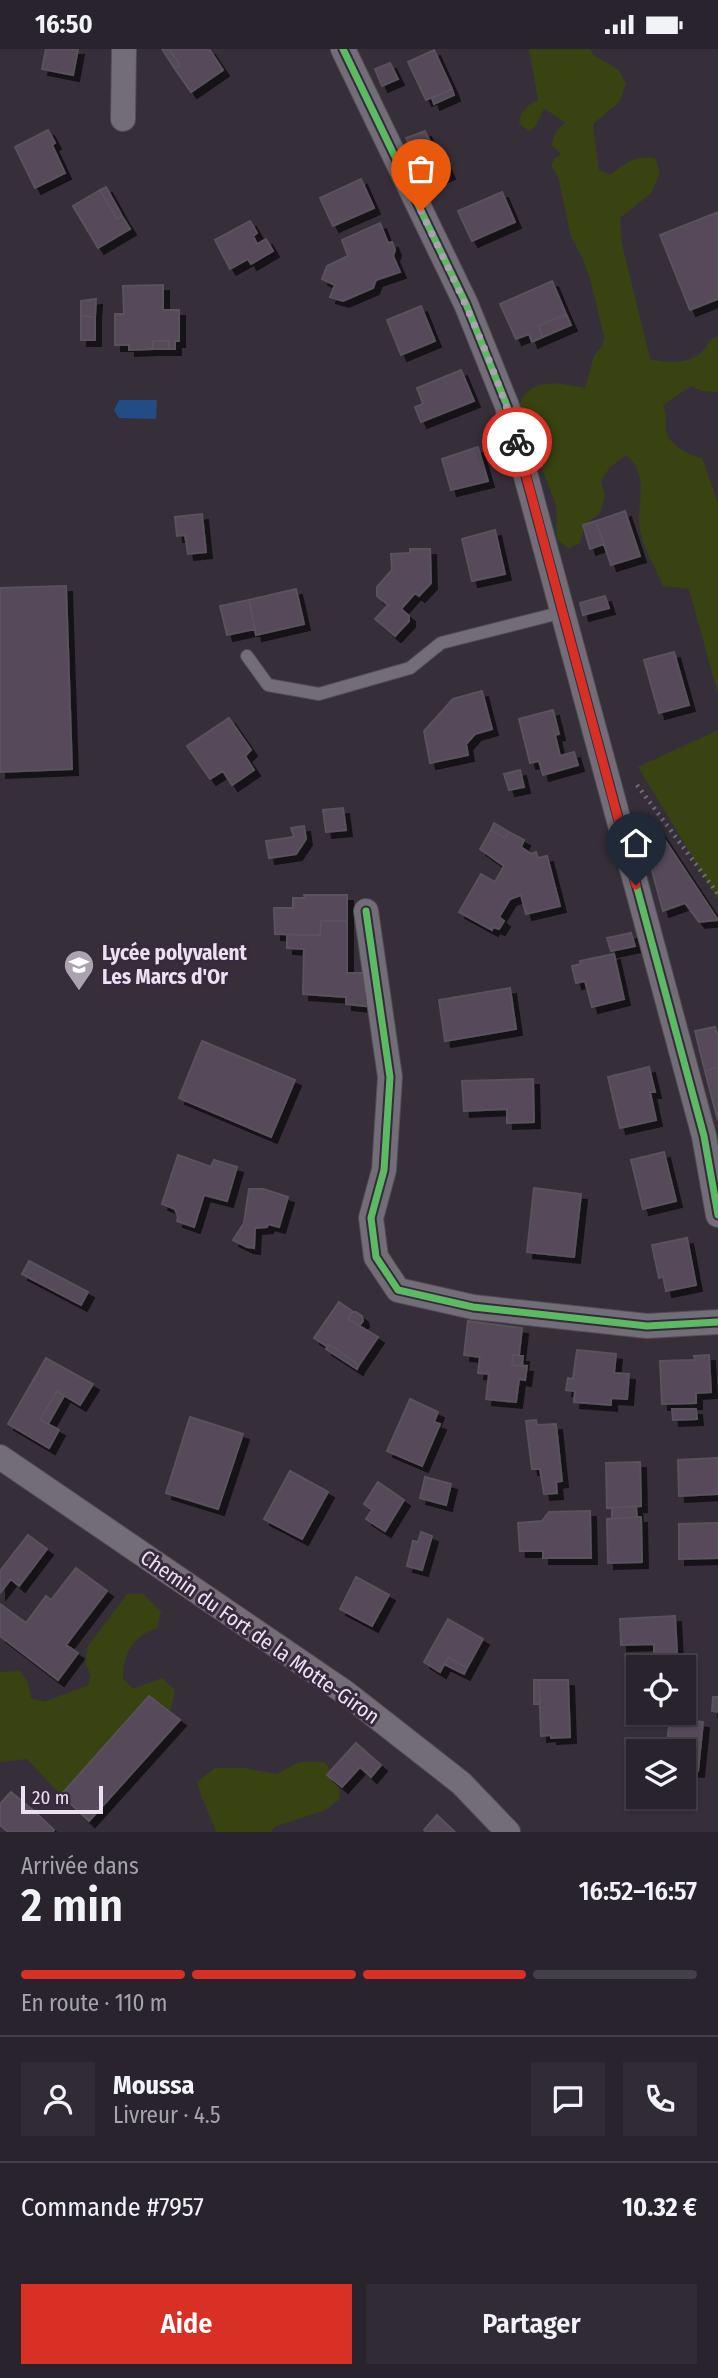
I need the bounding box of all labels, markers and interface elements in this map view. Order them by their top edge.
text: 16:50 [35,9,93,40]
pin [391,139,451,211]
icon: bag [402,150,440,188]
courier [482,407,552,477]
icon: bike [498,423,536,461]
pin [606,813,666,885]
icon: home [617,824,655,862]
place label: Lycée polyvalent Les Marcs d'Or [102,940,248,990]
school or university icon: Lycée polyvalent Les Marcs d'Or [62,948,96,992]
street label: Chemin du Fort de la Motte-Giron [135,1544,385,1730]
map controls [626,1655,696,1809]
button: locate [626,1655,696,1725]
button: layers [626,1739,696,1809]
scale bar [21,1783,103,1815]
text: 20 m [32,1786,69,1809]
text: Arrivée dans [21,1852,139,1880]
text: 16:52–16:57 [579,1876,697,1907]
text: 2 min [21,1878,123,1933]
text: En route · 110 m [21,1989,168,2017]
button: person [21,2062,95,2136]
button: chat [531,2062,605,2136]
button: phone [623,2062,697,2136]
text: Moussa [113,2070,194,2101]
text: Livreur · 4.5 [113,2101,221,2129]
text: Commande #7957 [21,2192,204,2223]
text: 10.32 € [622,2192,697,2223]
button: Aide [21,2284,352,2364]
button: Partager [366,2284,697,2364]

